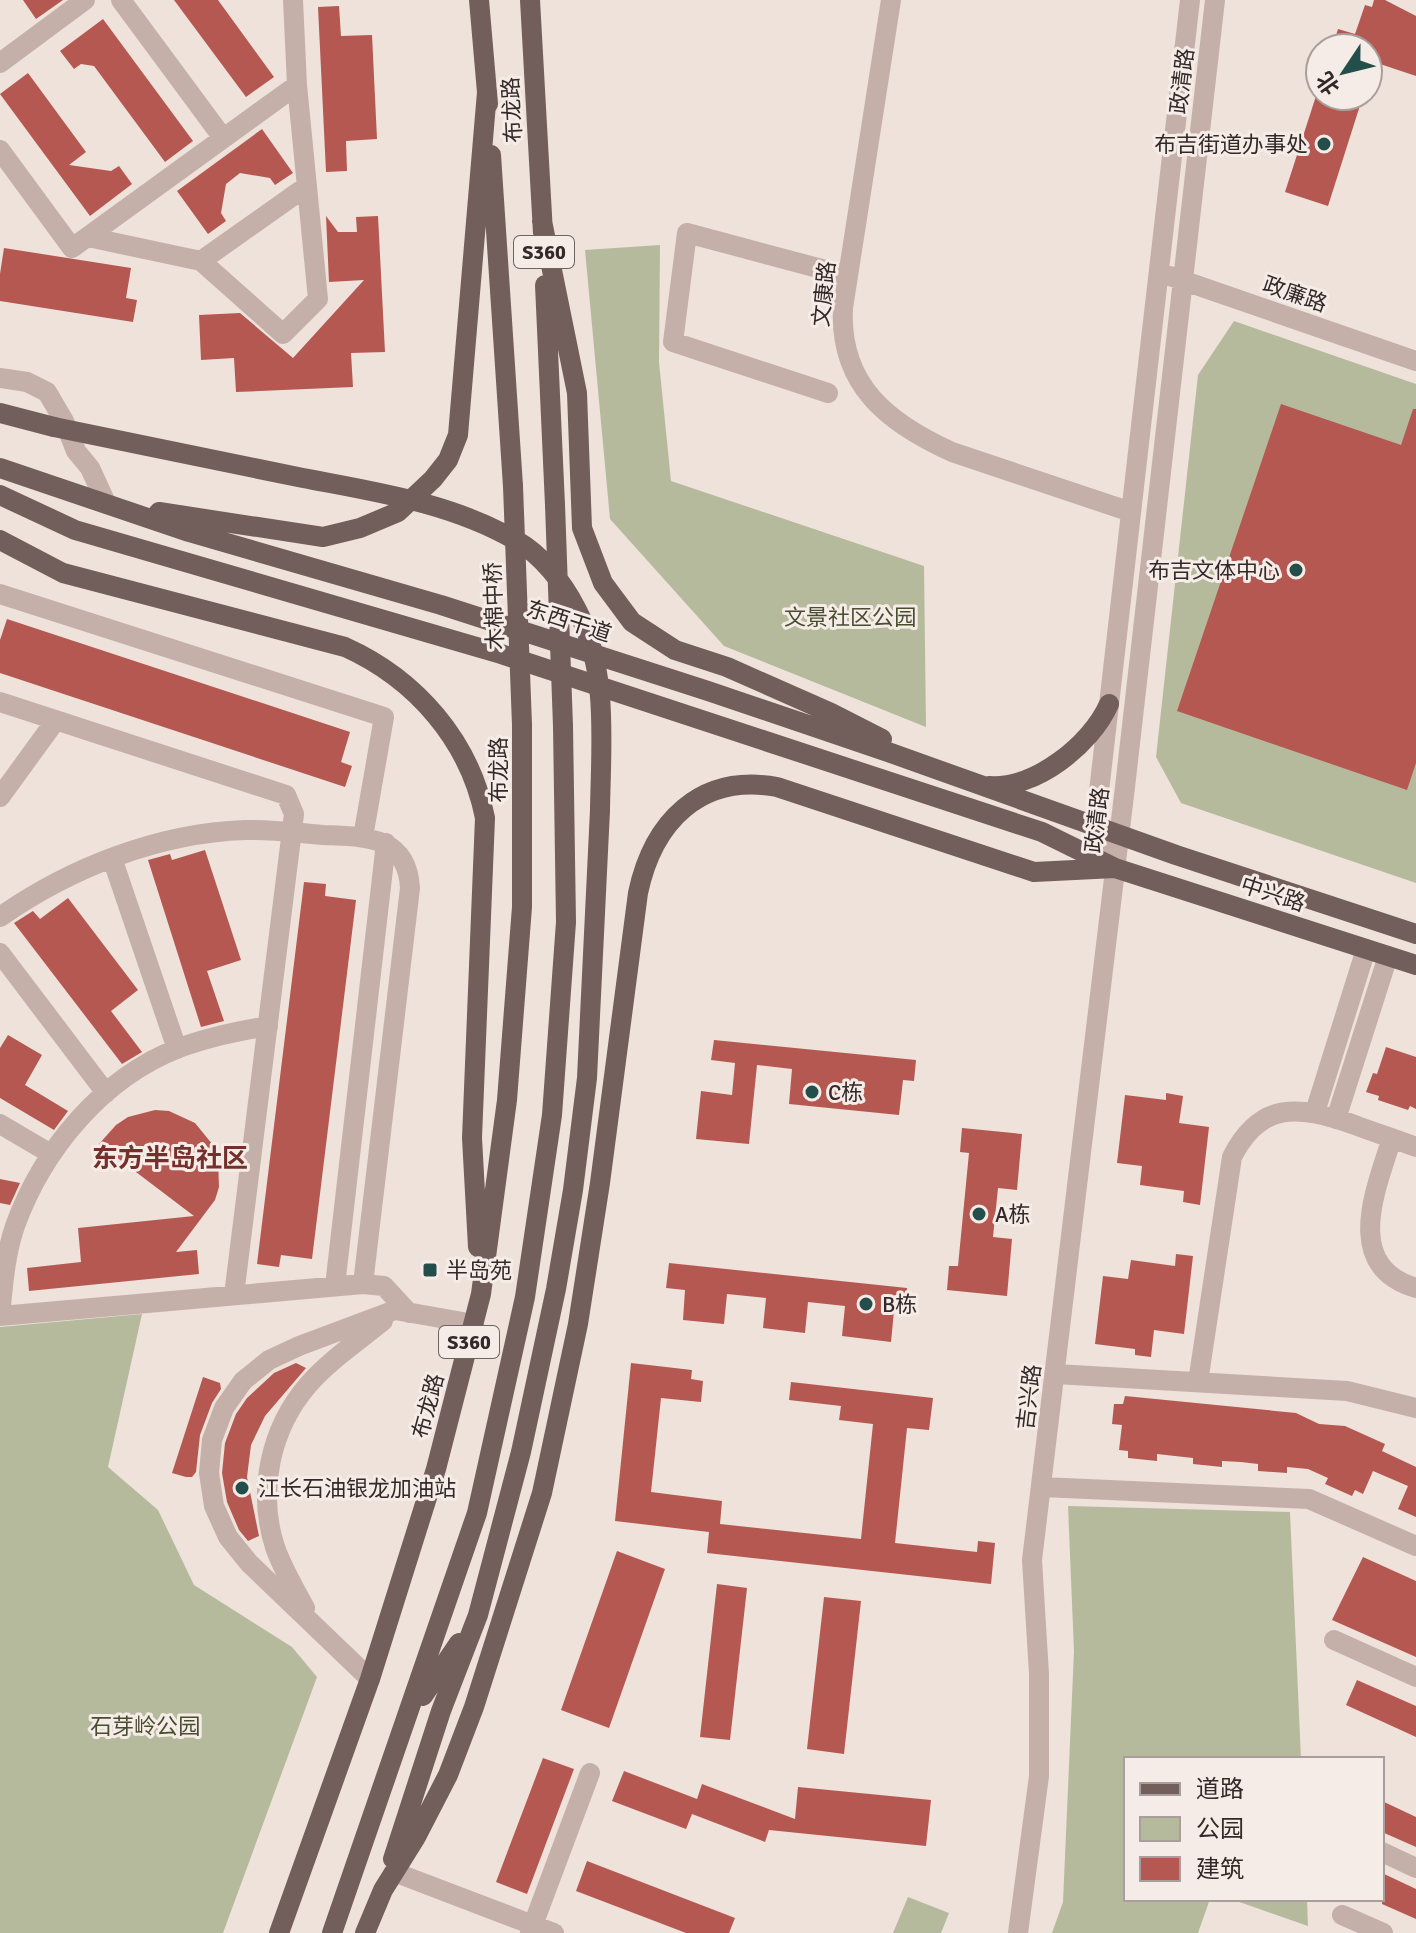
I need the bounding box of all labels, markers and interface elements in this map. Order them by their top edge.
north arrow [1304,32,1384,112]
street label: 政清路 [1165,47,1199,115]
text: 北 [1311,66,1345,100]
street label: 布龙路 [497,76,527,144]
place label: 布吉街道办事处 [1154,131,1308,158]
marker: 布吉街道办事处 [1315,135,1333,153]
road number: S360 [514,236,574,268]
street label: 文康路 [807,260,841,328]
street label: 政廉路 [1259,270,1331,318]
place label: 布吉文体中心 [1148,557,1280,584]
marker: 布吉文体中心 [1287,561,1305,579]
street label: 木棉中桥 [479,562,509,650]
street label: 东西干道 [523,595,615,647]
park label: 文景社区公园 [784,604,916,631]
street label: 布龙路 [485,737,512,803]
street label: 政清路 [1080,786,1114,854]
street label: 中兴路 [1237,871,1309,917]
place label: C栋 [828,1079,863,1106]
marker: C栋 [803,1083,821,1101]
district label: 东方半岛社区 [92,1143,248,1175]
place label: A栋 [995,1201,1030,1228]
marker: A栋 [970,1205,988,1223]
place label: 半岛苑 [446,1257,512,1284]
marker: 半岛苑 [421,1261,439,1279]
place label: B栋 [882,1291,917,1318]
marker: B栋 [857,1295,875,1313]
road number: S360 [439,1326,499,1358]
street label: 吉兴路 [1012,1363,1046,1431]
street label: 布龙路 [406,1371,450,1441]
place label: 江长石油银龙加油站 [258,1475,456,1502]
marker: 江长石油银龙加油站 [233,1479,251,1497]
park label: 石芽岭公园 [90,1713,200,1740]
legend [1124,1757,1384,1901]
text: 道路 [1196,1774,1244,1804]
text: 公园 [1196,1814,1244,1844]
text: 建筑 [1196,1854,1244,1884]

